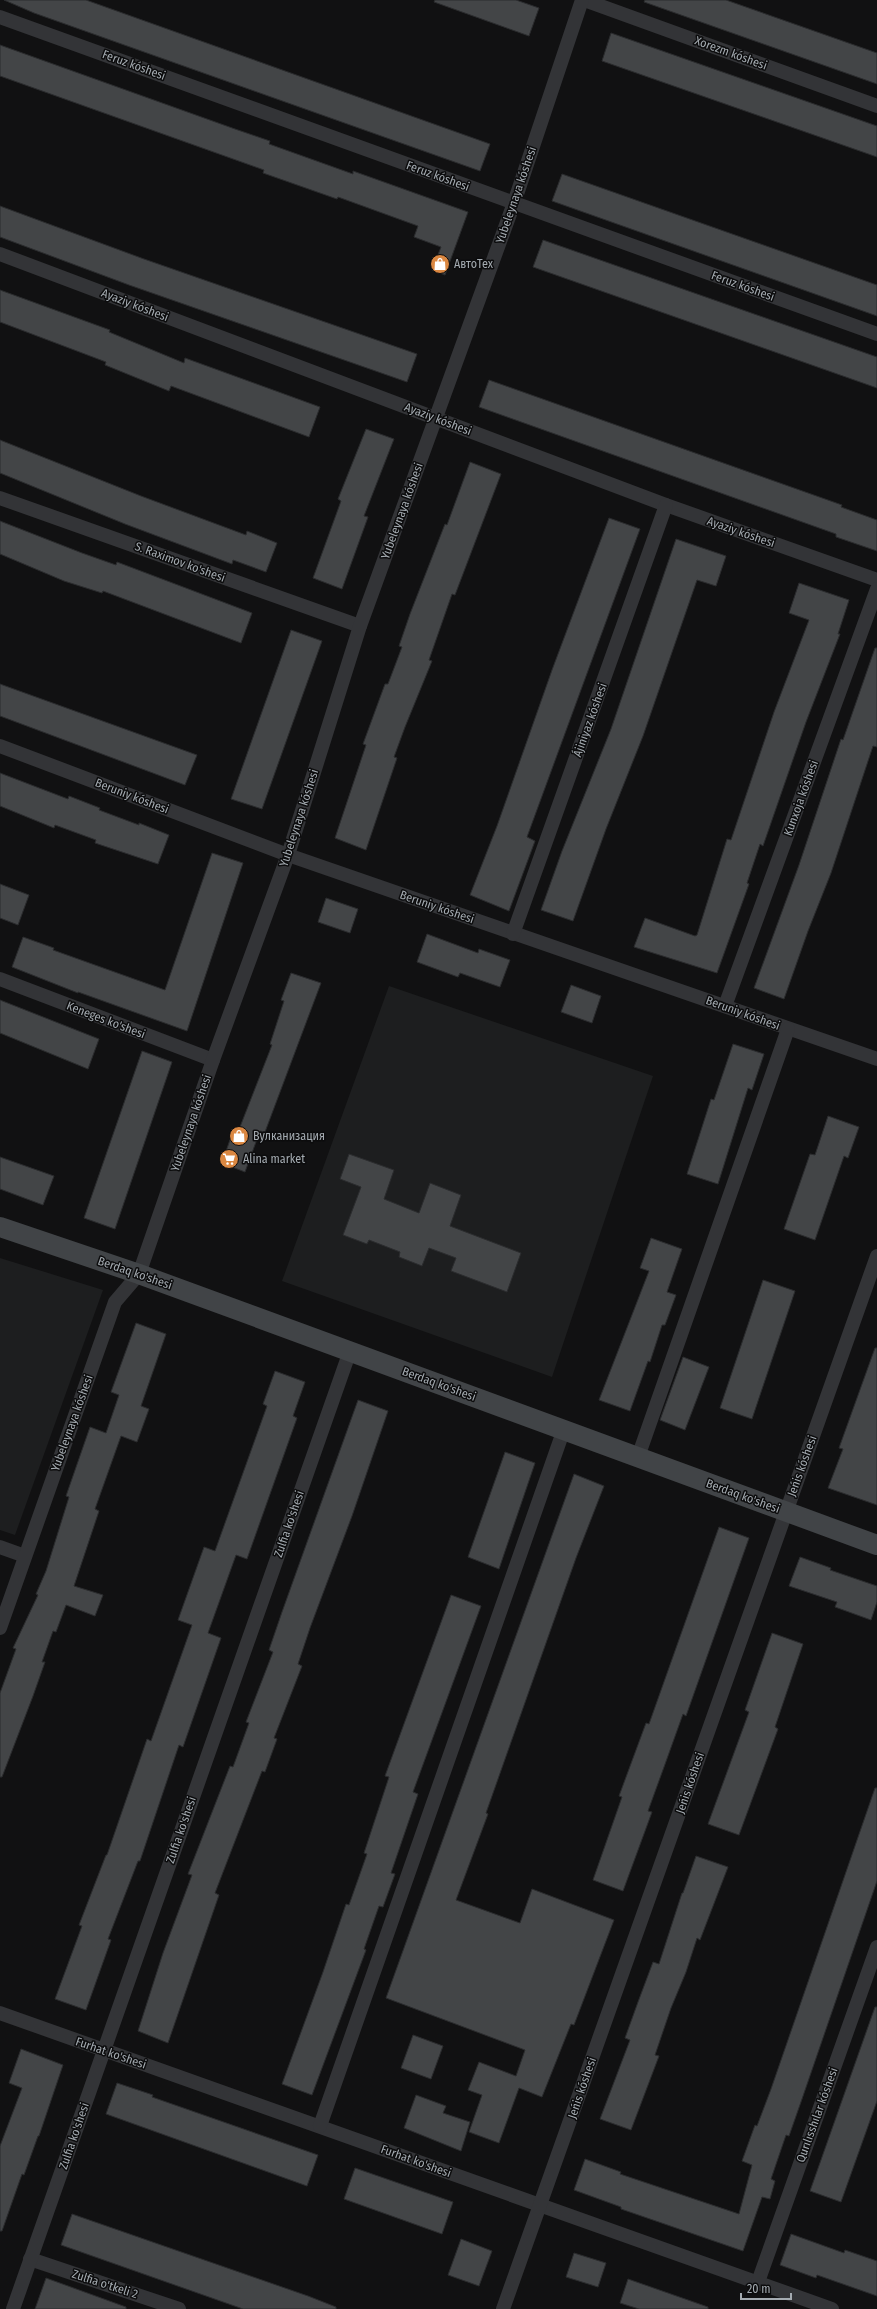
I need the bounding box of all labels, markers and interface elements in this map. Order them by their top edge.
street label: Xorezm kóshesi [693,33,769,73]
street label: Feruz kóshesi [101,47,167,83]
street label: Yubeleynaya kóshesi [493,145,539,245]
street label: Feruz kóshesi [405,158,471,194]
shop icon: АвтоТех [429,253,451,275]
place label: АвтоТех [454,257,494,271]
street label: Feruz kóshesi [710,268,776,304]
street label: Ayaziy kóshesi [100,286,170,324]
street label: Ayaziy kóshesi [403,400,473,438]
street label: Yubeleynaya kóshesi [378,461,426,561]
street label: Ayaziy kóshesi [705,514,777,550]
street label: S. Raximov ko'shesi [133,539,227,585]
street label: Ájiniyaz kóshesi [569,681,610,759]
street label: Kunxoja kóshesi [781,758,821,838]
street label: Yubeleynaya kóshesi [277,768,321,868]
street label: Beruniy kóshesi [93,776,171,816]
street label: Beruniy kóshesi [398,888,476,926]
street label: Beruniy kóshesi [704,993,782,1033]
street label: Keneges ko'shesi [65,999,147,1041]
street label: Yubeleynaya kóshesi [168,1073,214,1173]
shop icon: Вулканизация [228,1125,250,1147]
place label: Вулканизация [253,1129,325,1143]
supermarket icon: Alina market [218,1148,240,1170]
place label: Alina market [243,1152,305,1166]
street label: Berdaq ko'shesi [96,1254,174,1292]
street label: Berdaq ko'shesi [400,1364,478,1404]
street label: Yubeleynaya kóshesi [48,1373,96,1473]
street label: Jeńis kóshesi [785,1434,819,1498]
street label: Berdaq ko'shesi [704,1476,782,1516]
street label: Zulfia ko'shesi [271,1489,307,1559]
street label: Jeńis kóshesi [673,1751,707,1815]
street label: Zulfia ko'shesi [163,1795,199,1865]
street label: Furhat ko'shesi [74,2034,148,2072]
street label: Jeńis kóshesi [565,2056,599,2120]
street label: Qurılısshılar kóshesi [793,2066,841,2164]
street label: Zulfia ko'shesi [56,2101,92,2171]
street label: Furhat ko'shesi [379,2142,453,2180]
street label: Zulfia o'tkeli 2 [70,2267,140,2301]
scale bar [741,2275,791,2301]
text: 20 m [747,2282,771,2296]

